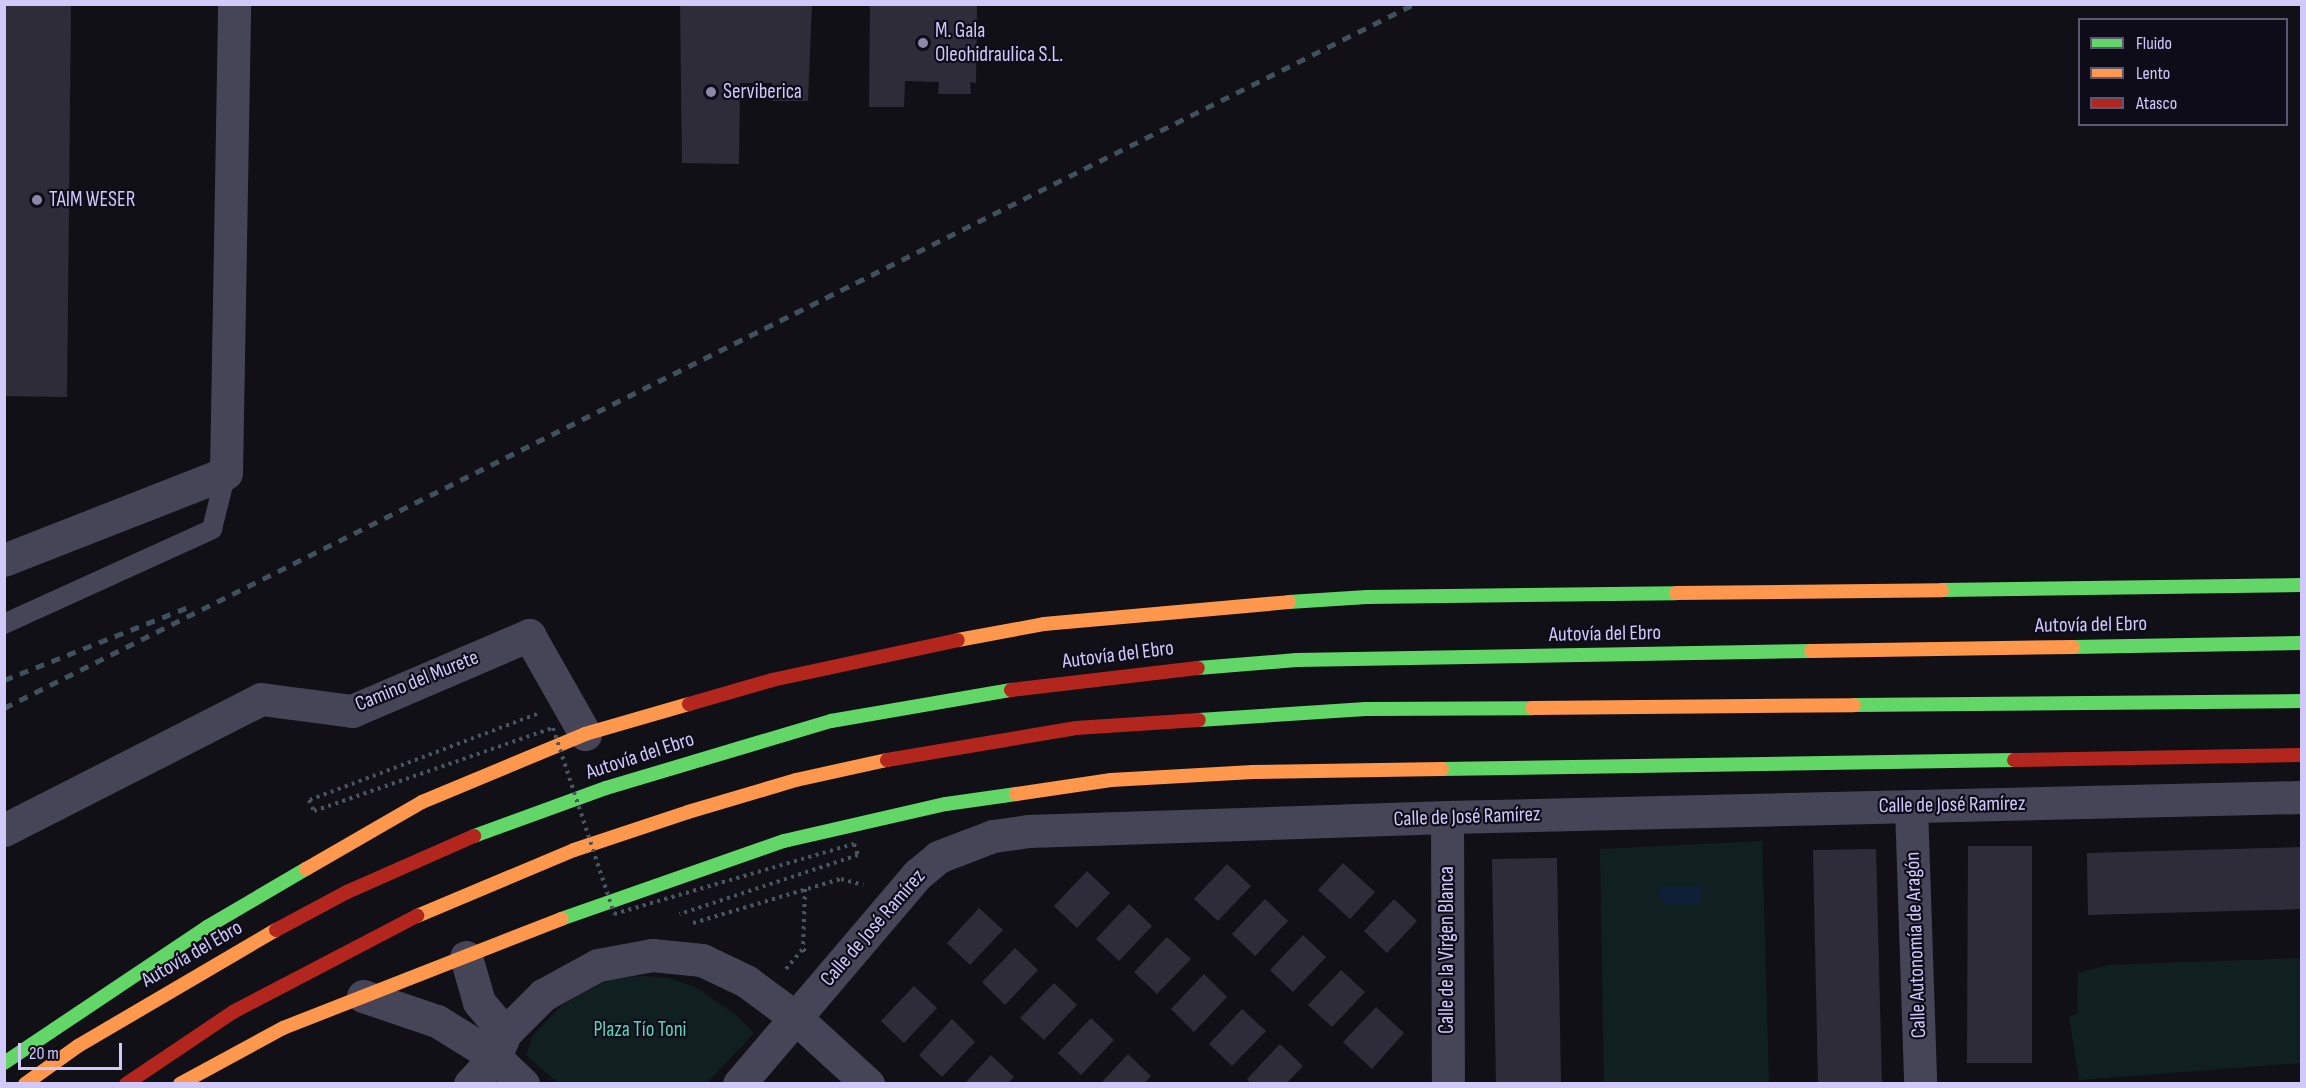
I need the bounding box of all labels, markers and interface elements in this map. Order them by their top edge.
place label: M. Gala Oleohidraulica S.L. [935,18,1063,68]
legend [2078,18,2288,126]
text: Fluido [2136,33,2172,54]
marker: M. Gala Oleohidraulica S.L. [916,36,930,50]
text: Lento [2136,63,2170,84]
place label: Serviberica [723,79,802,105]
marker: Serviberica [704,85,718,99]
text: Atasco [2136,93,2177,114]
place label: TAIM WESER [49,187,135,213]
marker: TAIM WESER [30,193,44,207]
street label: Autovía del Ebro [2035,611,2147,639]
street label: Autovía del Ebro [1549,620,1661,648]
street label: Autovía del Ebro [1061,636,1175,674]
street label: Camino del Murete [352,645,482,717]
street label: Autovía del Ebro [583,727,697,785]
street label: Calle de José Ramírez [1878,791,2026,819]
street label: Calle de José Ramírez [1393,802,1541,832]
street label: Calle Autonomía de Aragón [1900,851,1932,1039]
street label: Calle de José Ramírez [815,864,931,992]
street label: Calle de la Virgen Blanca [1434,866,1460,1034]
street label: Autovía del Ebro [137,915,247,993]
park label: Plaza Tío Toni [593,1017,687,1043]
scale bar [21,1031,124,1069]
text: 20 m [29,1043,59,1064]

